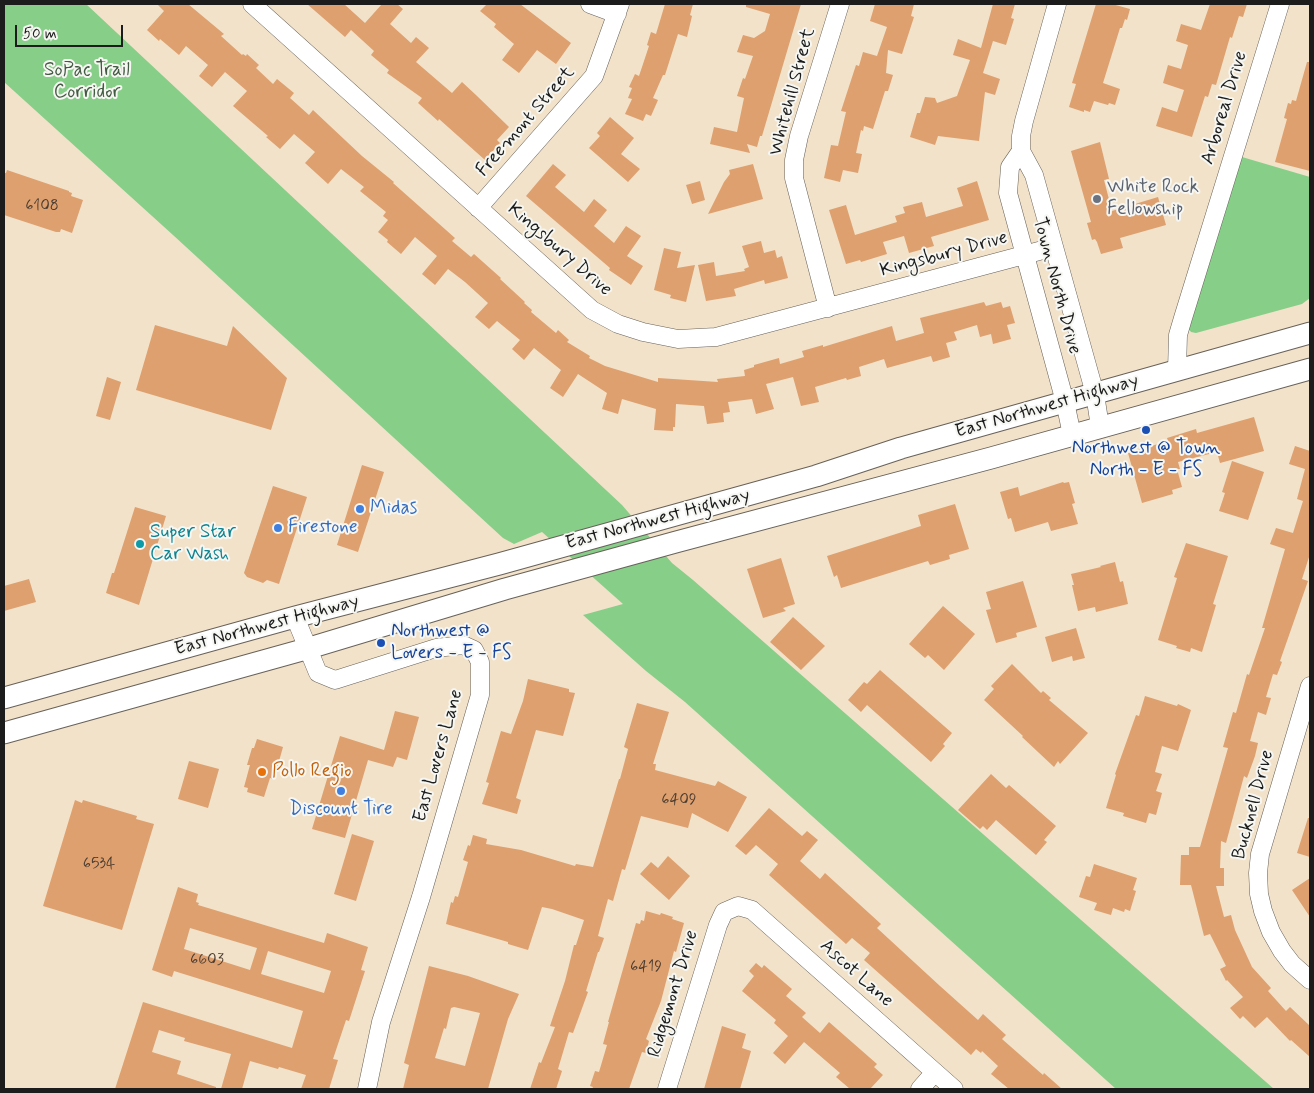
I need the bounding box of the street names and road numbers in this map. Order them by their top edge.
street label: Whitehill Street [765,26,821,158]
street label: Arboreal Drive [1197,49,1253,167]
street label: Freemont Street [472,62,580,182]
street label: Kingsbury Drive [502,198,616,302]
street label: Town North Drive [1027,215,1085,357]
street label: Kingsbury Drive [878,227,1010,283]
street label: East Northwest Highway [953,370,1141,444]
street label: East Northwest Highway [563,484,753,556]
street label: East Northwest Highway [172,590,362,662]
street label: East Lovers Lane [409,687,469,825]
street label: Bucknell Drive [1228,748,1280,862]
street label: Ridgemont Drive [644,927,704,1061]
street label: Ascot Lane [815,935,897,1013]

